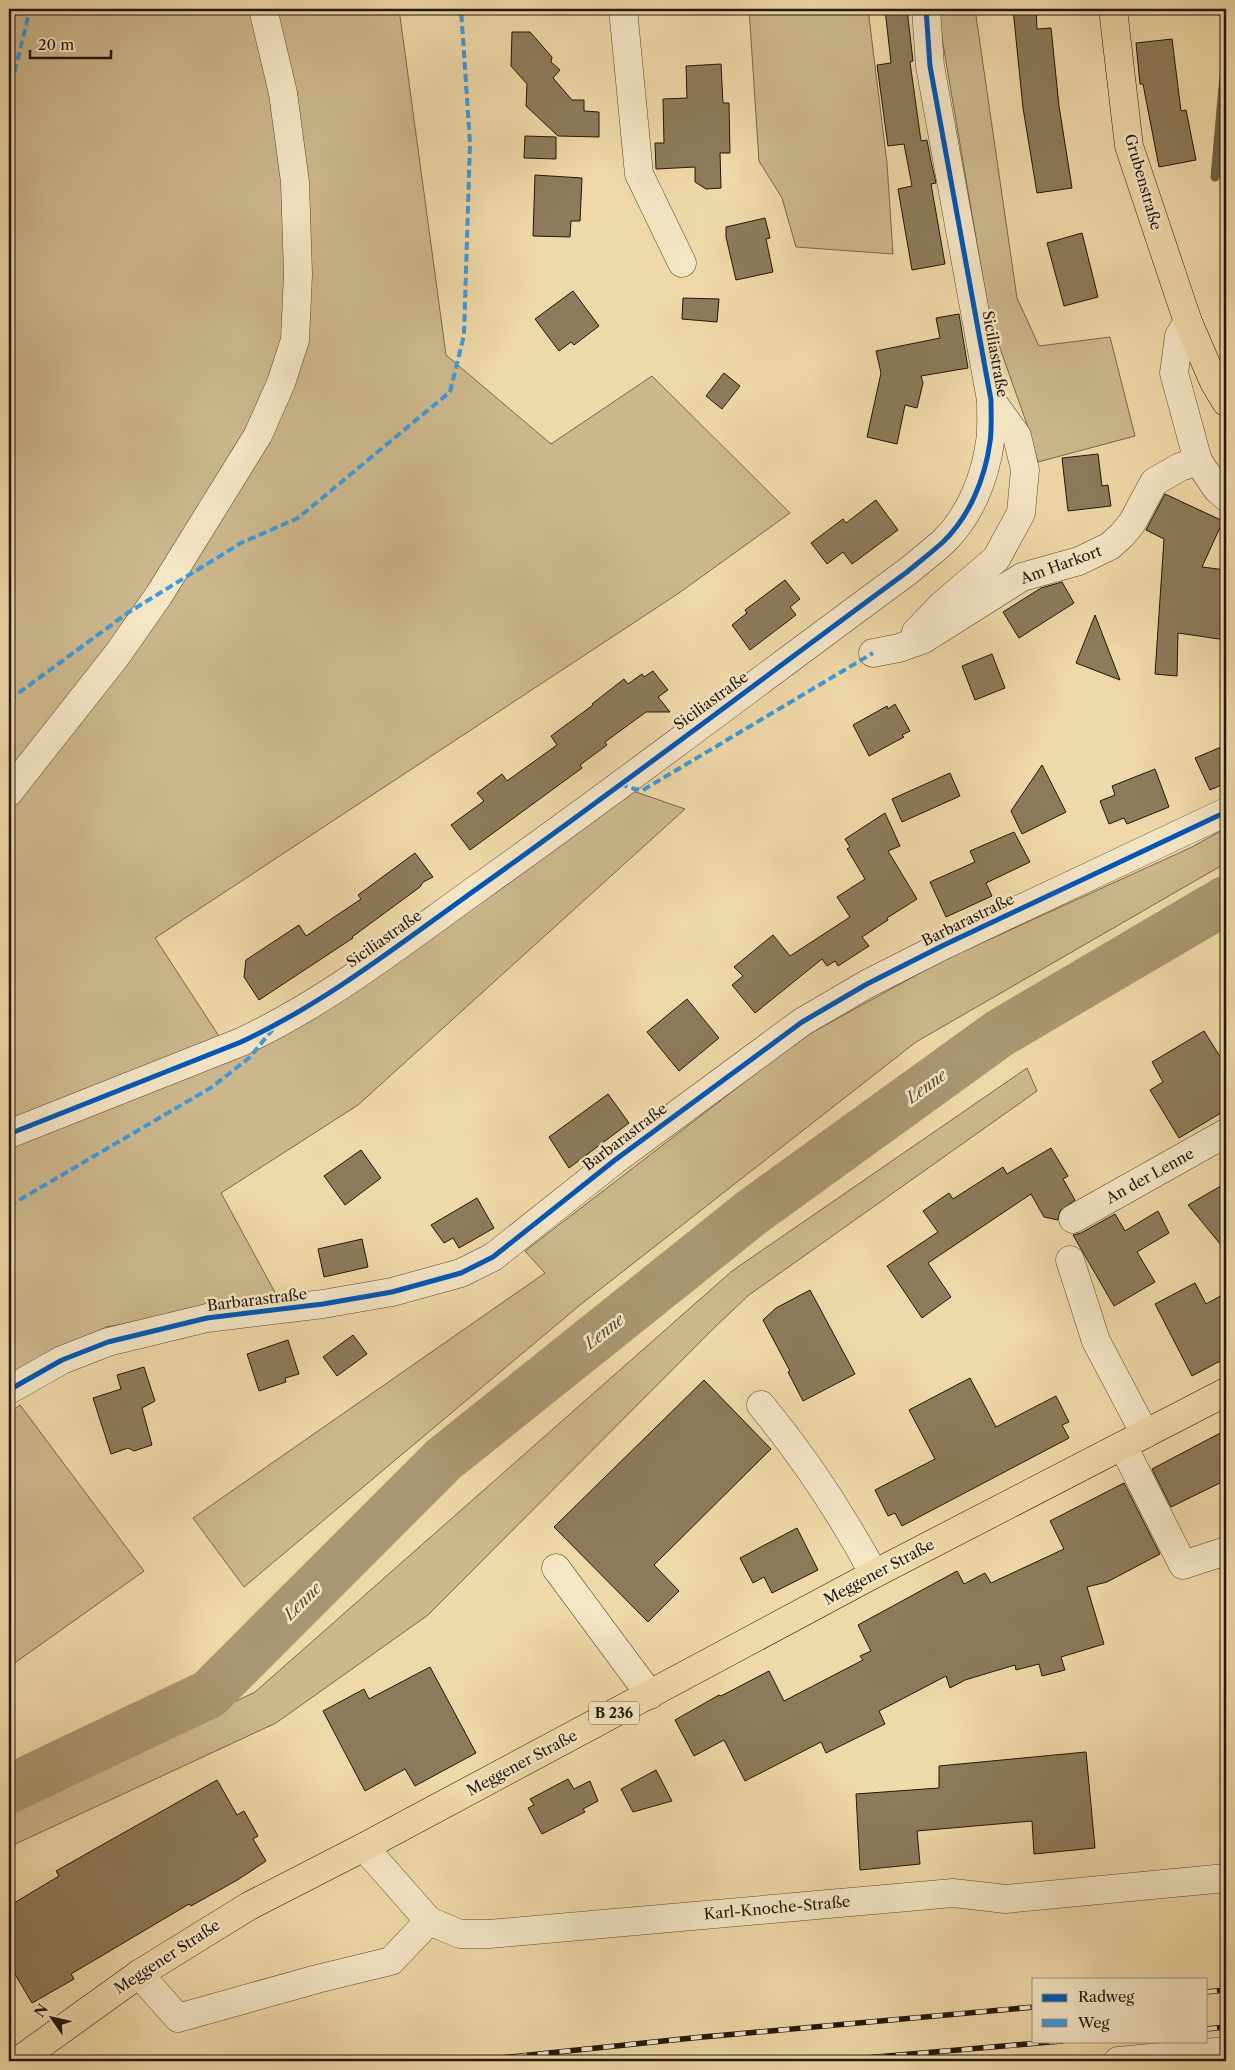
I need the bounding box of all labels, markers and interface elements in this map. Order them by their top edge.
scale bar [30,28,111,60]
text: 20 m [38,35,74,54]
street label: Grubenstraße [1121,132,1166,232]
street label: Siciliastraße [979,309,1012,399]
street label: Am Harkort [1017,541,1105,588]
street label: Siciliastraße [670,667,752,734]
street label: Barbarastraße [918,889,1017,950]
street label: Siciliastraße [342,906,425,972]
water label: Lenne [900,1064,951,1108]
street label: Barbarastraße [579,1099,671,1174]
street label: An der Lenne [1102,1144,1197,1208]
street label: Barbarastraße [206,1284,308,1315]
water label: Lenne [579,1308,629,1354]
street label: Meggener Straße [820,1534,937,1609]
water label: Lenne [278,1577,326,1625]
road number: B 236 [589,1702,639,1725]
street label: Meggener Straße [463,1725,580,1800]
street label: Karl-Knoche-Straße [703,1892,851,1923]
street label: Meggener Straße [110,1915,223,1998]
legend [1032,1978,1208,2042]
text: Radweg [1078,1987,1134,2006]
north arrow [28,1992,78,2042]
text: N [30,2001,52,2021]
text: Weg [1077,2013,1110,2032]

